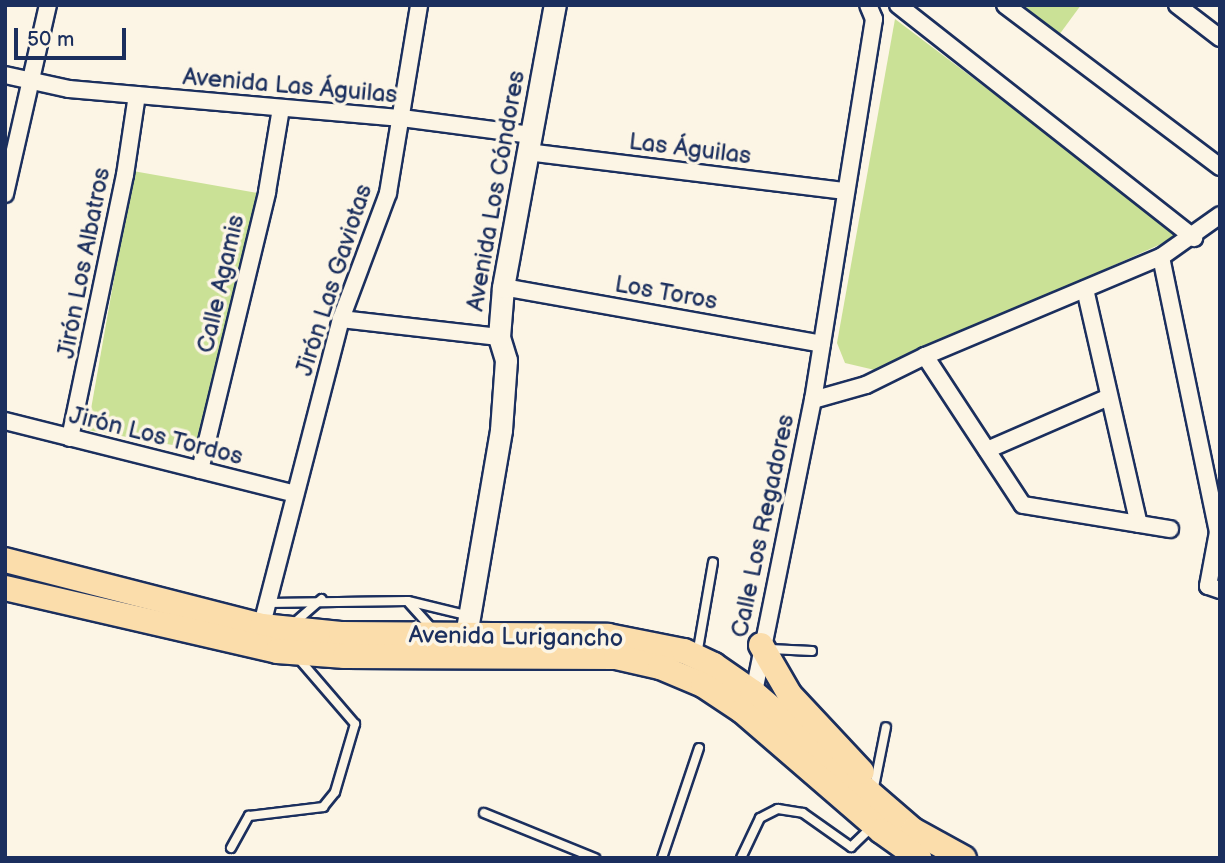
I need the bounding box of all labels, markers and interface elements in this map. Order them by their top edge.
scale bar [18,14,130,58]
text: 50 m [27,27,74,52]
street label: Avenida Las Águilas [181,62,399,110]
street label: Avenida Los Cóndores [461,69,531,313]
street label: Las Águilas [627,127,753,171]
street label: Jirón Los Albatros [51,165,117,361]
street label: Jirón Las Gaviotas [289,181,379,379]
street label: Calle Agamis [191,212,251,356]
street label: Los Toros [612,270,720,316]
street label: Jirón Los Tordos [66,400,246,472]
street label: Calle Los Regadores [725,412,801,640]
street label: Avenida Lurigancho [408,621,624,653]

